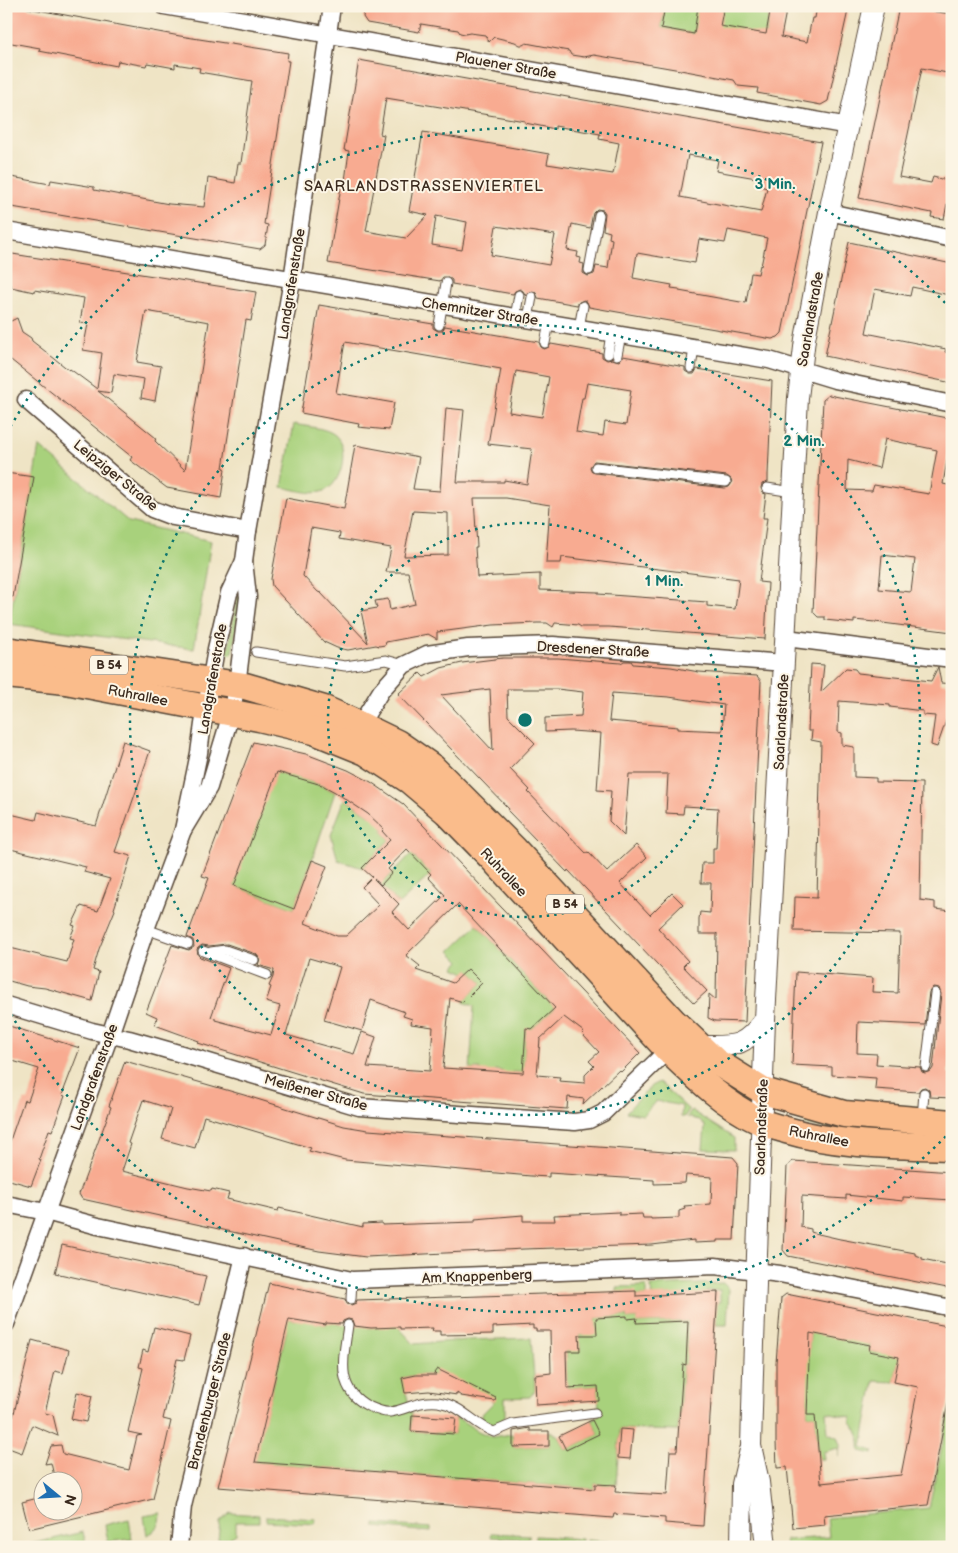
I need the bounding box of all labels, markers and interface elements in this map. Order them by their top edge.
street label: Plauener Straße [454,48,558,83]
text: 3 Min. [754,175,796,194]
district label: SAARLANDSTRASSENVIERTEL [304,177,544,196]
street label: Landgrafenstraße [274,227,309,341]
street label: Saarlandstraße [794,270,827,368]
street label: Chemnitzer Straße [420,294,540,329]
text: 2 Min. [783,432,825,451]
street label: Leipziger Straße [70,436,161,515]
text: 1 Min. [645,572,683,591]
street label: Landgrafenstraße [194,622,231,736]
street label: Dresdener Straße [536,638,650,661]
road number: B 54 [90,656,128,674]
street label: Saarlandstraße [770,674,793,771]
street label: Ruhrallee [106,681,169,710]
centre of rings [516,711,534,729]
street label: Ruhrallee [477,844,531,900]
road number: B 54 [546,894,584,914]
street label: Landgrafenstraße [67,1022,122,1133]
street label: Meißener Straße [262,1071,369,1114]
street label: Saarlandstraße [751,1079,772,1175]
street label: Ruhrallee [787,1122,850,1151]
street label: Am Knappenberg [422,1266,532,1287]
street label: Brandenburger Straße [184,1330,235,1472]
north arrow [32,1470,82,1520]
text: N [60,1492,80,1507]

